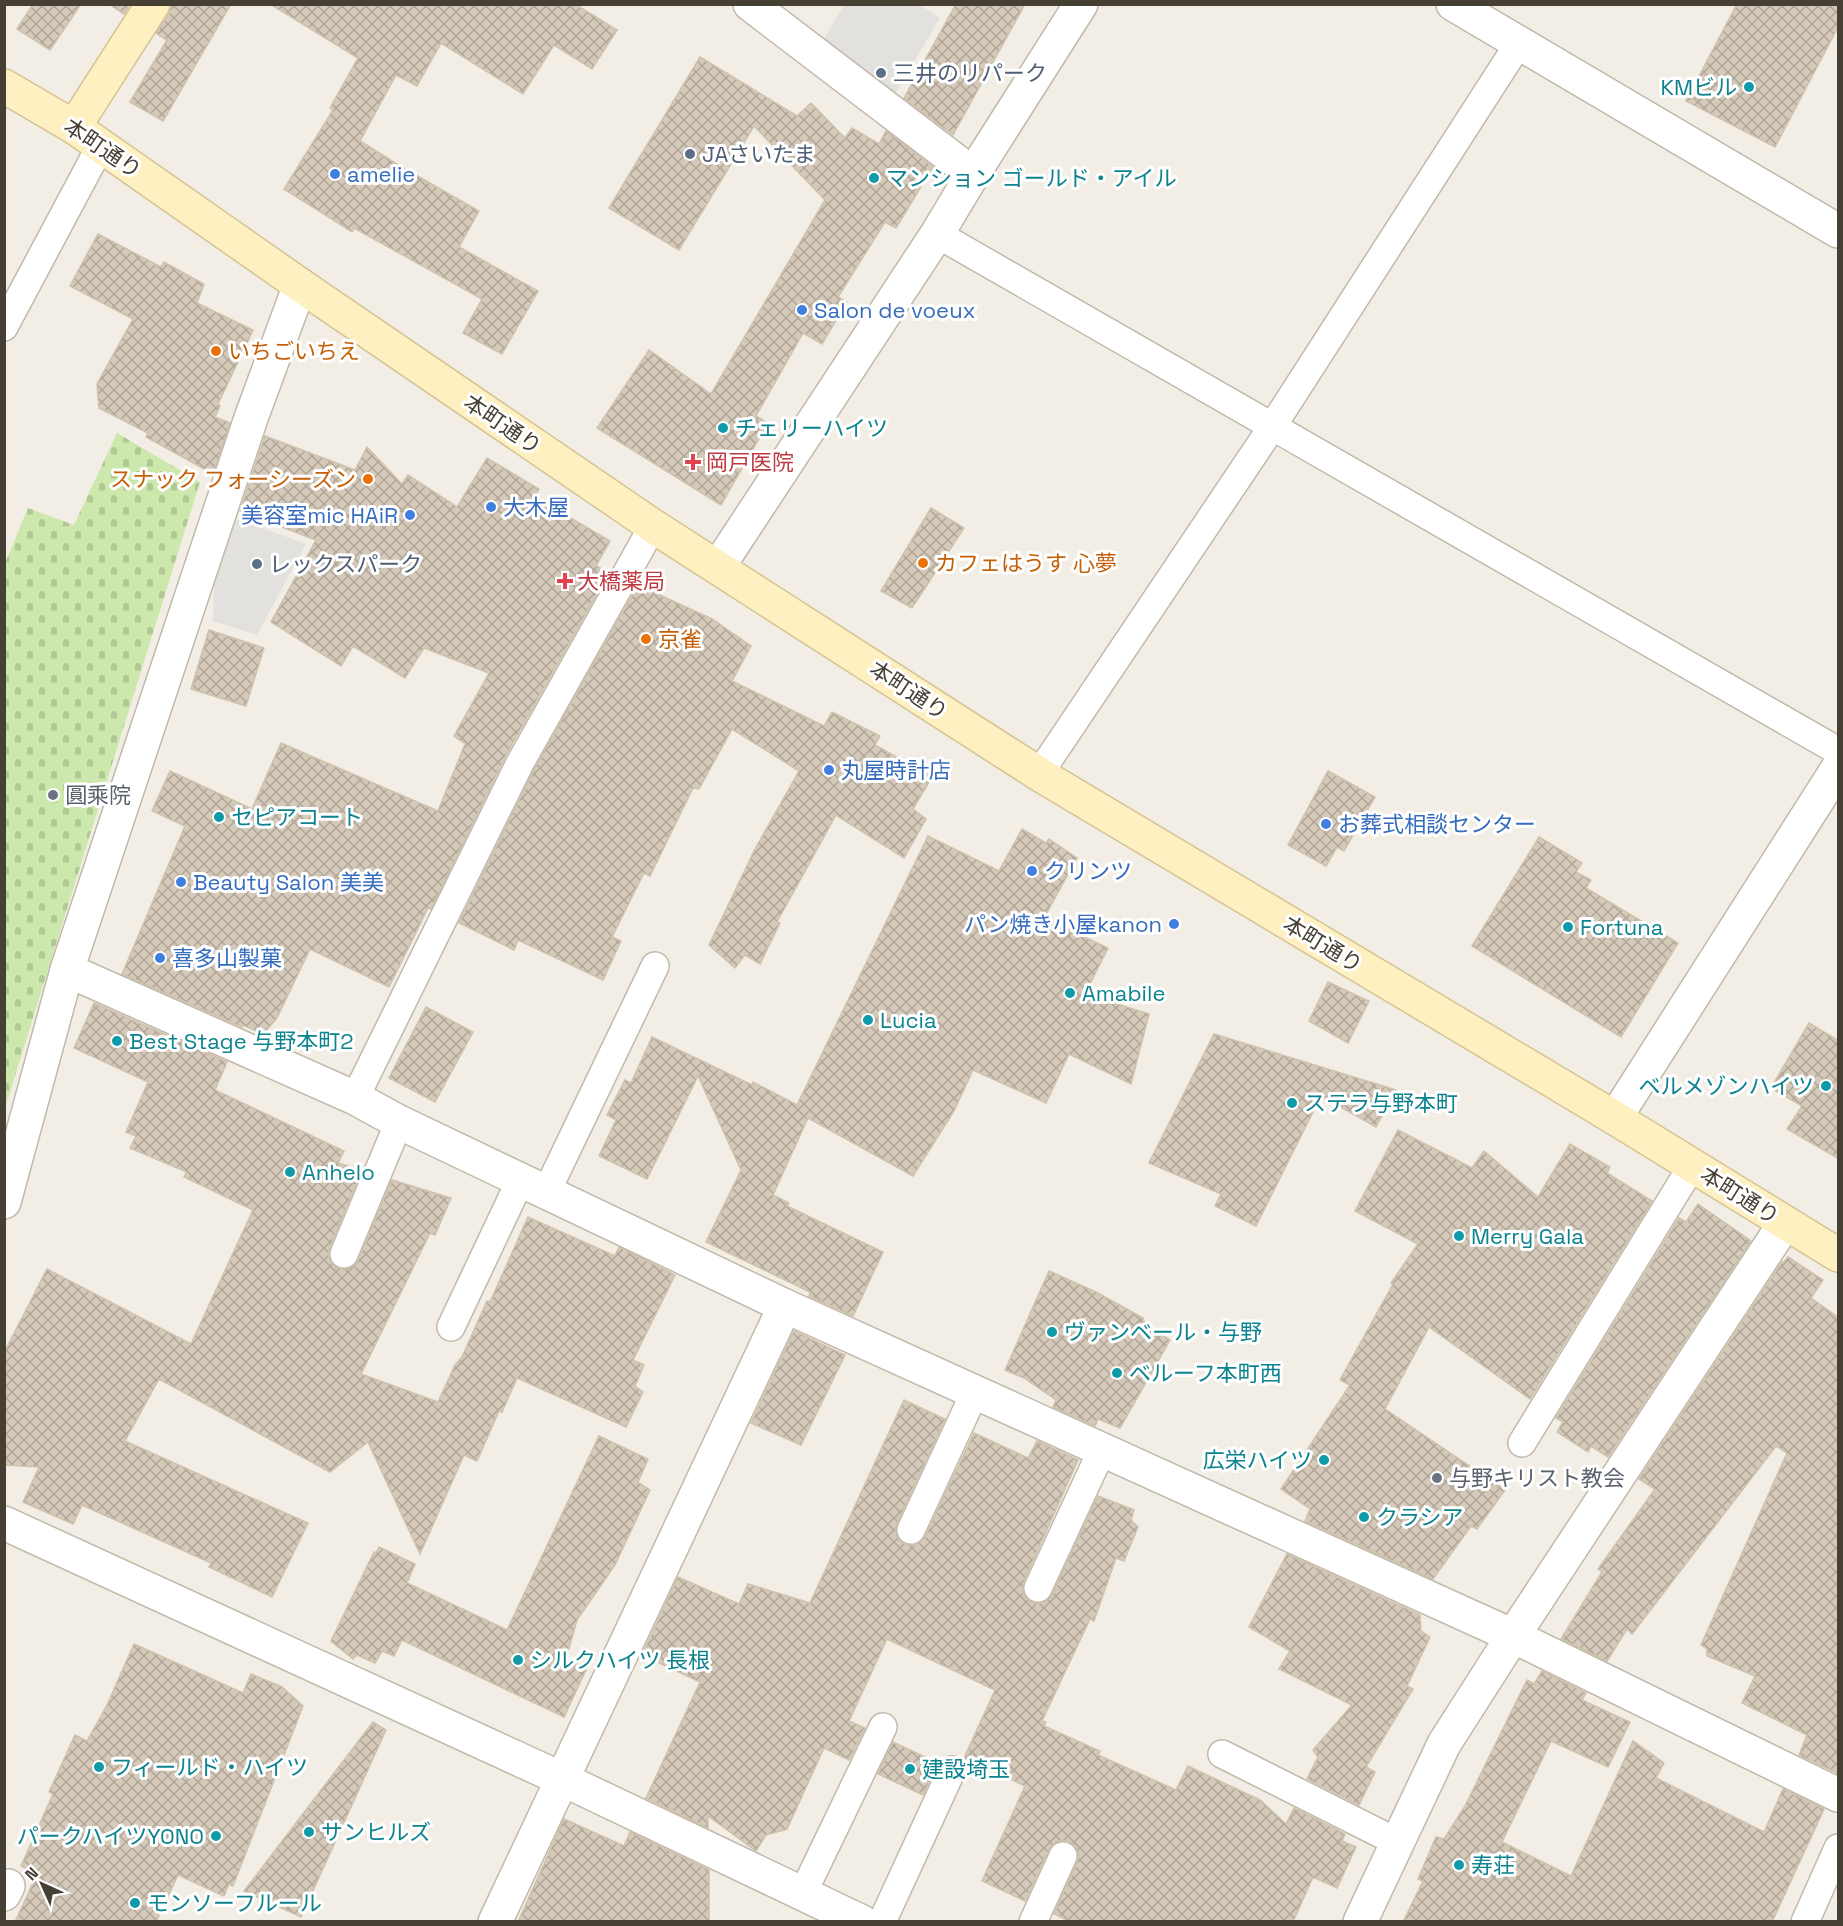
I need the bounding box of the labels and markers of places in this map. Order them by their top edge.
place label: 三井のリパーク [893,59,1047,87]
marker: 三井のリパーク [874,66,888,80]
place label: KMビル [1661,73,1737,101]
marker: KMビル [1742,80,1756,94]
place label: JAさいたま [702,140,816,168]
marker: JAさいたま [683,147,697,161]
place label: amelie [347,160,415,188]
place label: マンション ゴールド・アイル [886,164,1177,192]
marker: amelie [328,167,342,181]
marker: マンション ゴールド・アイル [867,171,881,185]
place label: Salon de voeux [814,296,976,324]
marker: Salon de voeux [795,303,809,317]
place label: いちごいちえ [228,337,360,365]
marker: いちごいちえ [209,344,223,358]
place label: チェリーハイツ [735,414,888,442]
marker: チェリーハイツ [716,421,730,435]
place label: 岡戸医院 [706,448,794,476]
marker: 岡戸医院 [684,453,702,471]
place label: スナック フォーシーズン [110,465,356,493]
marker: スナック フォーシーズン [361,472,375,486]
place label: 大木屋 [503,493,569,521]
marker: 大木屋 [484,500,498,514]
place label: 美容室mic HAiR [241,501,398,529]
marker: 美容室mic HAiR [403,508,417,522]
place label: カフェはうす 心夢 [935,549,1117,577]
place label: レックスパーク [269,550,422,578]
marker: カフェはうす 心夢 [916,556,930,570]
marker: レックスパーク [250,557,264,571]
place label: 大橋薬局 [577,567,665,595]
marker: 大橋薬局 [558,574,572,588]
place label: 京雀 [658,625,702,653]
marker: 京雀 [639,632,653,646]
place label: 丸屋時計店 [841,756,951,784]
marker: 丸屋時計店 [822,763,836,777]
place label: 圓乘院 [65,781,131,809]
marker: 圓乘院 [46,788,60,802]
place label: セピアコート [231,803,363,831]
marker: セピアコート [212,810,226,824]
place label: お葬式相談センター [1338,810,1536,838]
marker: お葬式相談センター [1319,817,1333,831]
place label: クリンツ [1044,857,1132,885]
marker: クリンツ [1025,864,1039,878]
place label: Beauty Salon 美美 [193,868,384,896]
marker: Beauty Salon 美美 [174,875,188,889]
place label: パン焼き小屋kanon [964,910,1162,938]
place label: Fortuna [1580,913,1664,941]
marker: パン焼き小屋kanon [1167,917,1181,931]
marker: Fortuna [1561,920,1575,934]
place label: 喜多山製菓 [172,944,282,972]
marker: 喜多山製菓 [153,951,167,965]
place label: Amabile [1082,979,1165,1007]
marker: Amabile [1063,986,1077,1000]
place label: Lucia [880,1006,937,1034]
marker: Lucia [861,1013,875,1027]
place label: Best Stage 与野本町2 [129,1027,354,1055]
marker: Best Stage 与野本町2 [110,1034,124,1048]
place label: ベルメゾンハイツ [1638,1072,1814,1100]
marker: ベルメゾンハイツ [1819,1079,1833,1093]
place label: ステラ与野本町 [1304,1089,1458,1117]
marker: ステラ与野本町 [1285,1096,1299,1110]
place label: Anhelo [302,1158,375,1186]
marker: Anhelo [283,1165,297,1179]
place label: Merry Gala [1471,1222,1584,1250]
marker: Merry Gala [1452,1229,1466,1243]
place label: ヴァンベール・与野 [1064,1318,1262,1346]
marker: ヴァンベール・与野 [1045,1325,1059,1339]
place label: ベルーフ本町西 [1129,1359,1282,1387]
marker: ベルーフ本町西 [1110,1366,1124,1380]
place label: 広栄ハイツ [1202,1446,1312,1474]
marker: 広栄ハイツ [1317,1453,1331,1467]
place label: 与野キリスト教会 [1449,1464,1625,1492]
marker: 与野キリスト教会 [1430,1471,1444,1485]
place label: クラシア [1376,1503,1464,1531]
marker: クラシア [1357,1510,1371,1524]
place label: シルクハイツ 長根 [530,1646,710,1674]
marker: シルクハイツ 長根 [511,1653,525,1667]
place label: フィールド・ハイツ [111,1753,308,1781]
place label: 建設埼玉 [922,1755,1010,1783]
marker: フィールド・ハイツ [92,1760,106,1774]
marker: 建設埼玉 [903,1762,917,1776]
place label: サンヒルズ [321,1818,431,1846]
place label: パークハイツYONO [17,1822,204,1850]
marker: サンヒルズ [302,1825,316,1839]
marker: パークハイツYONO [209,1829,223,1843]
place label: 寿荘 [1471,1851,1515,1879]
marker: 寿荘 [1452,1858,1466,1872]
place label: モンソーフルール [147,1889,322,1917]
marker: モンソーフルール [128,1896,142,1910]

